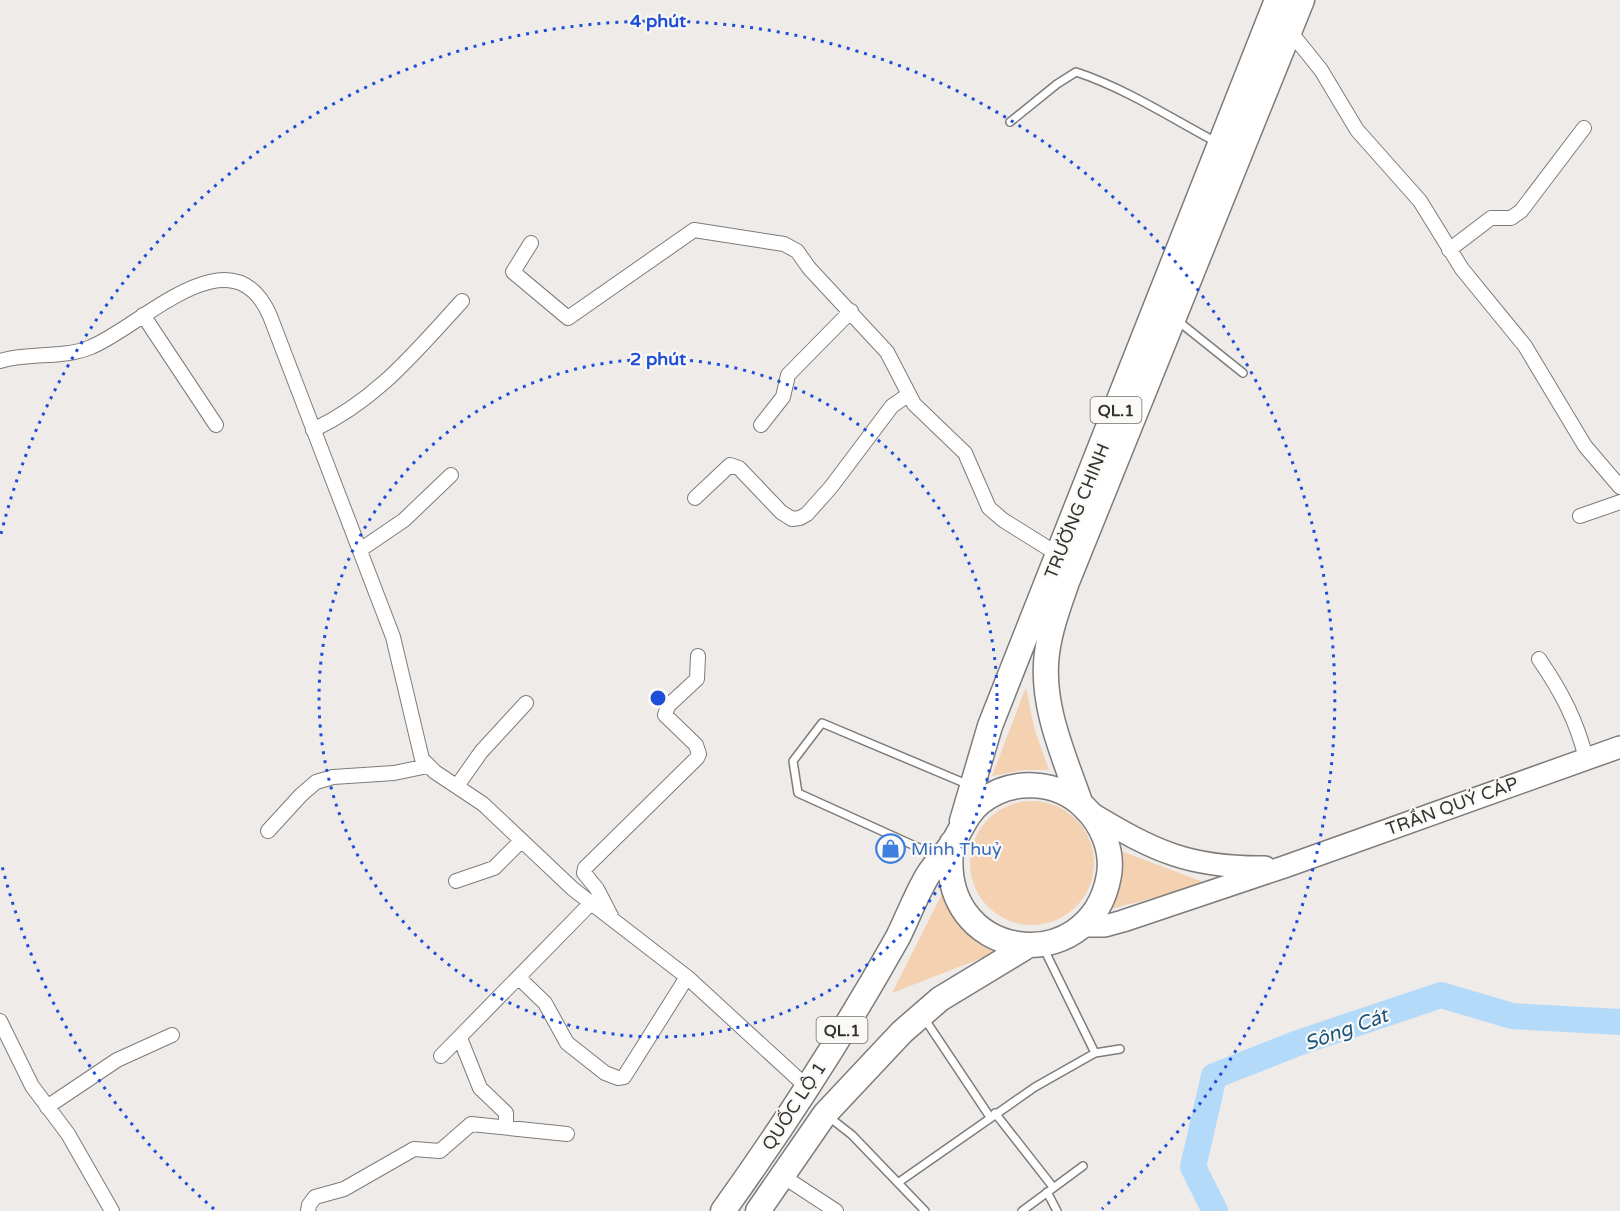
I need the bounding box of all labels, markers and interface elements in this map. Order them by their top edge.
text: 4 phút [630,10,686,32]
text: 2 phút [630,348,686,370]
road number: QL.1 [1090,397,1142,423]
street label: TRƯỜNG CHINH [1040,440,1114,582]
centre of rings [648,688,668,708]
street label: TRẦN QUÝ CÁP [1383,772,1521,840]
shop icon: Minh Thuỷ [874,833,906,865]
place label: Minh Thuỷ [911,838,1002,860]
water label: Sông Cát [1301,1003,1394,1056]
road number: QL.1 [816,1017,868,1043]
street label: QUỐC LỘ 1 [757,1058,831,1154]

